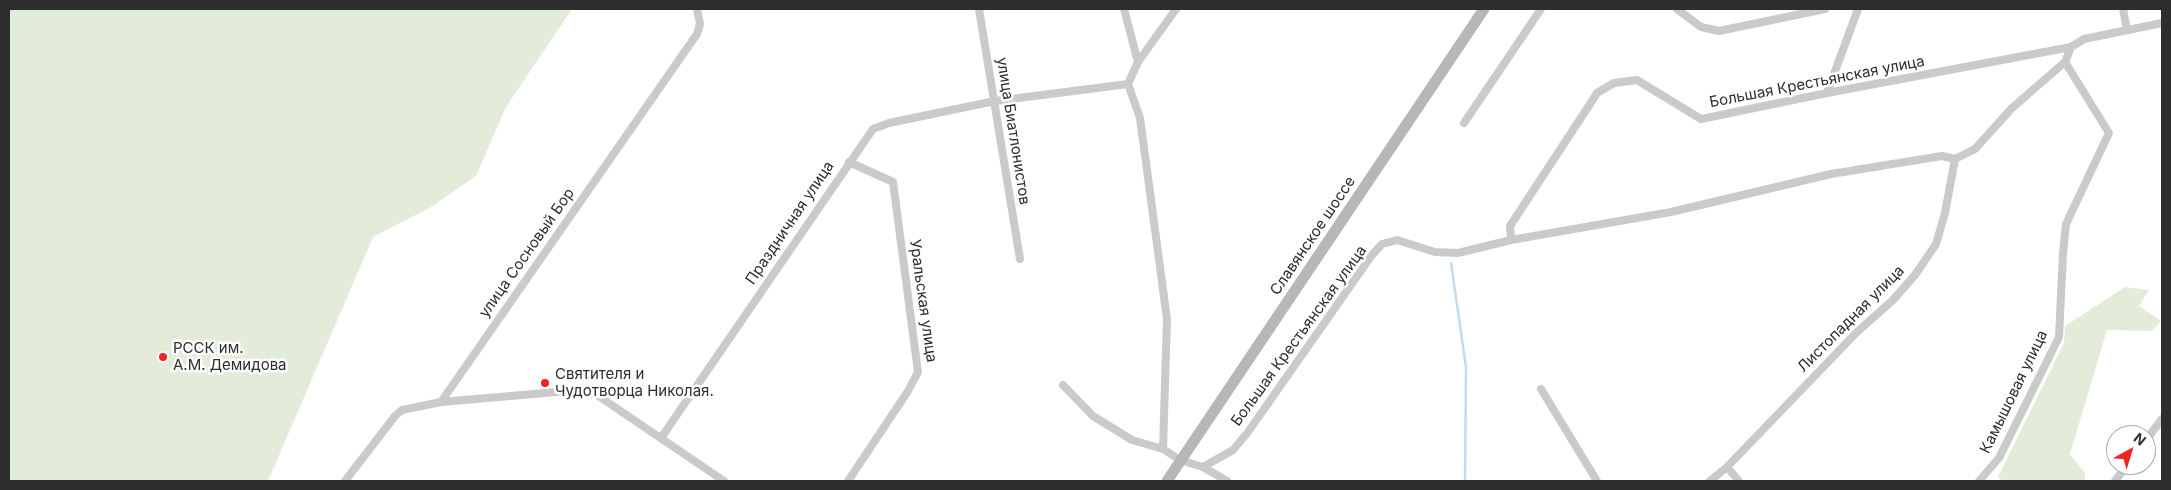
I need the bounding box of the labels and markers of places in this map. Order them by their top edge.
place label: РССК им. А.М. Демидова [173,339,287,374]
marker: РССК им. А.М. Демидова [157,351,169,363]
place label: Святителя и Чудотворца Николая. [555,365,714,400]
marker: Святителя и Чудотворца Николая. [539,377,551,389]

